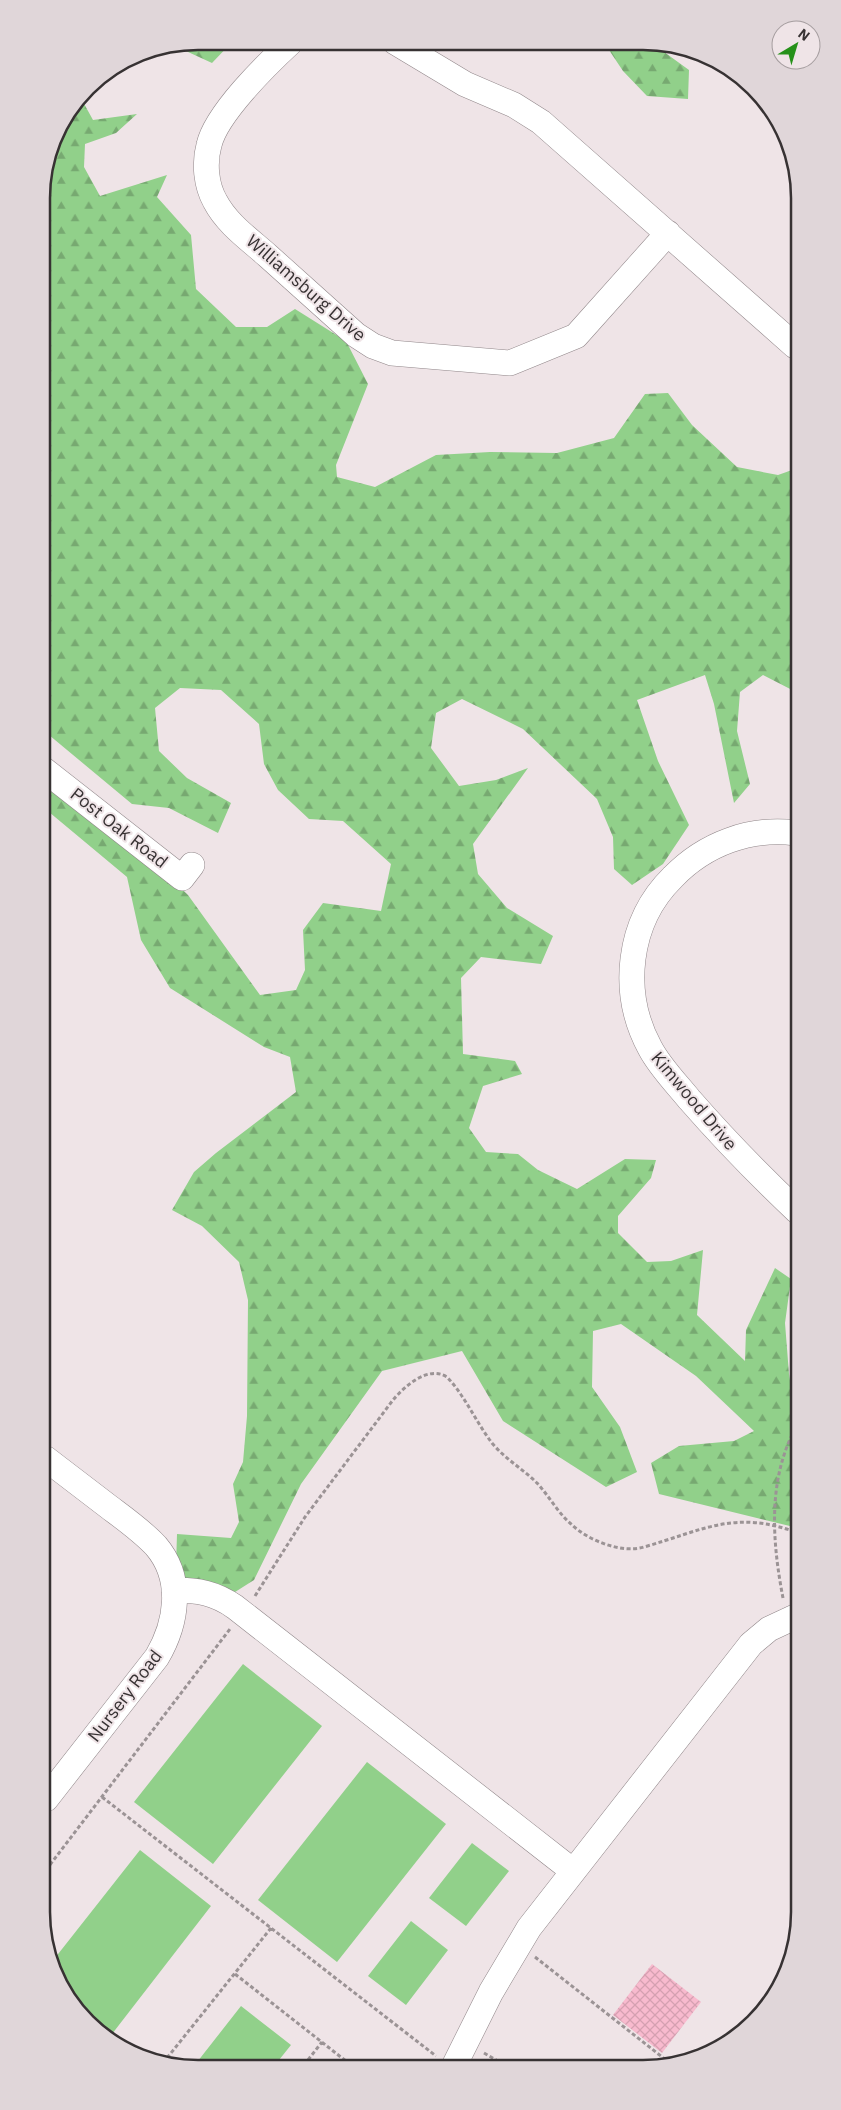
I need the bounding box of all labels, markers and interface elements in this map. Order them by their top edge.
north arrow [771,20,821,70]
text: N [794,25,814,45]
street label: Williamsburg Drive [242,229,371,346]
street label: Post Oak Road [66,782,173,873]
street label: Kimwood Drive [646,1047,742,1155]
street label: Nursery Road [82,1645,167,1746]

